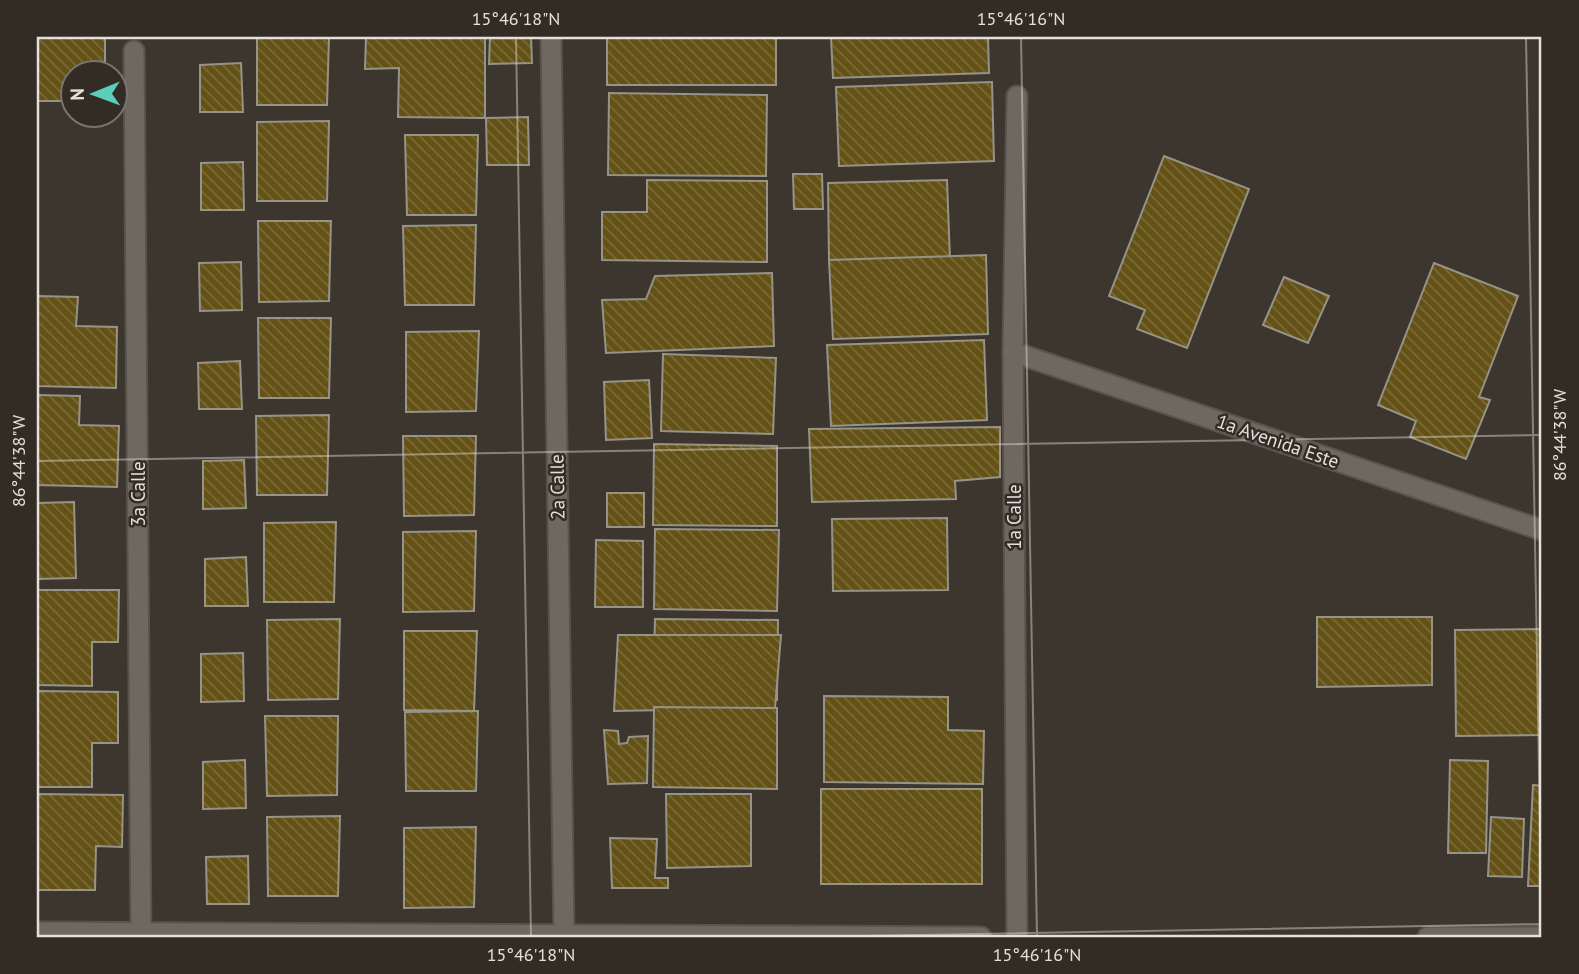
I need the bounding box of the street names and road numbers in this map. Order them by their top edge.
street label: 1a Avenida Este [1214,409,1342,473]
street label: 2a Calle [544,454,570,520]
street label: 3a Calle [126,461,150,527]
street label: 1a Calle [1002,484,1026,550]

